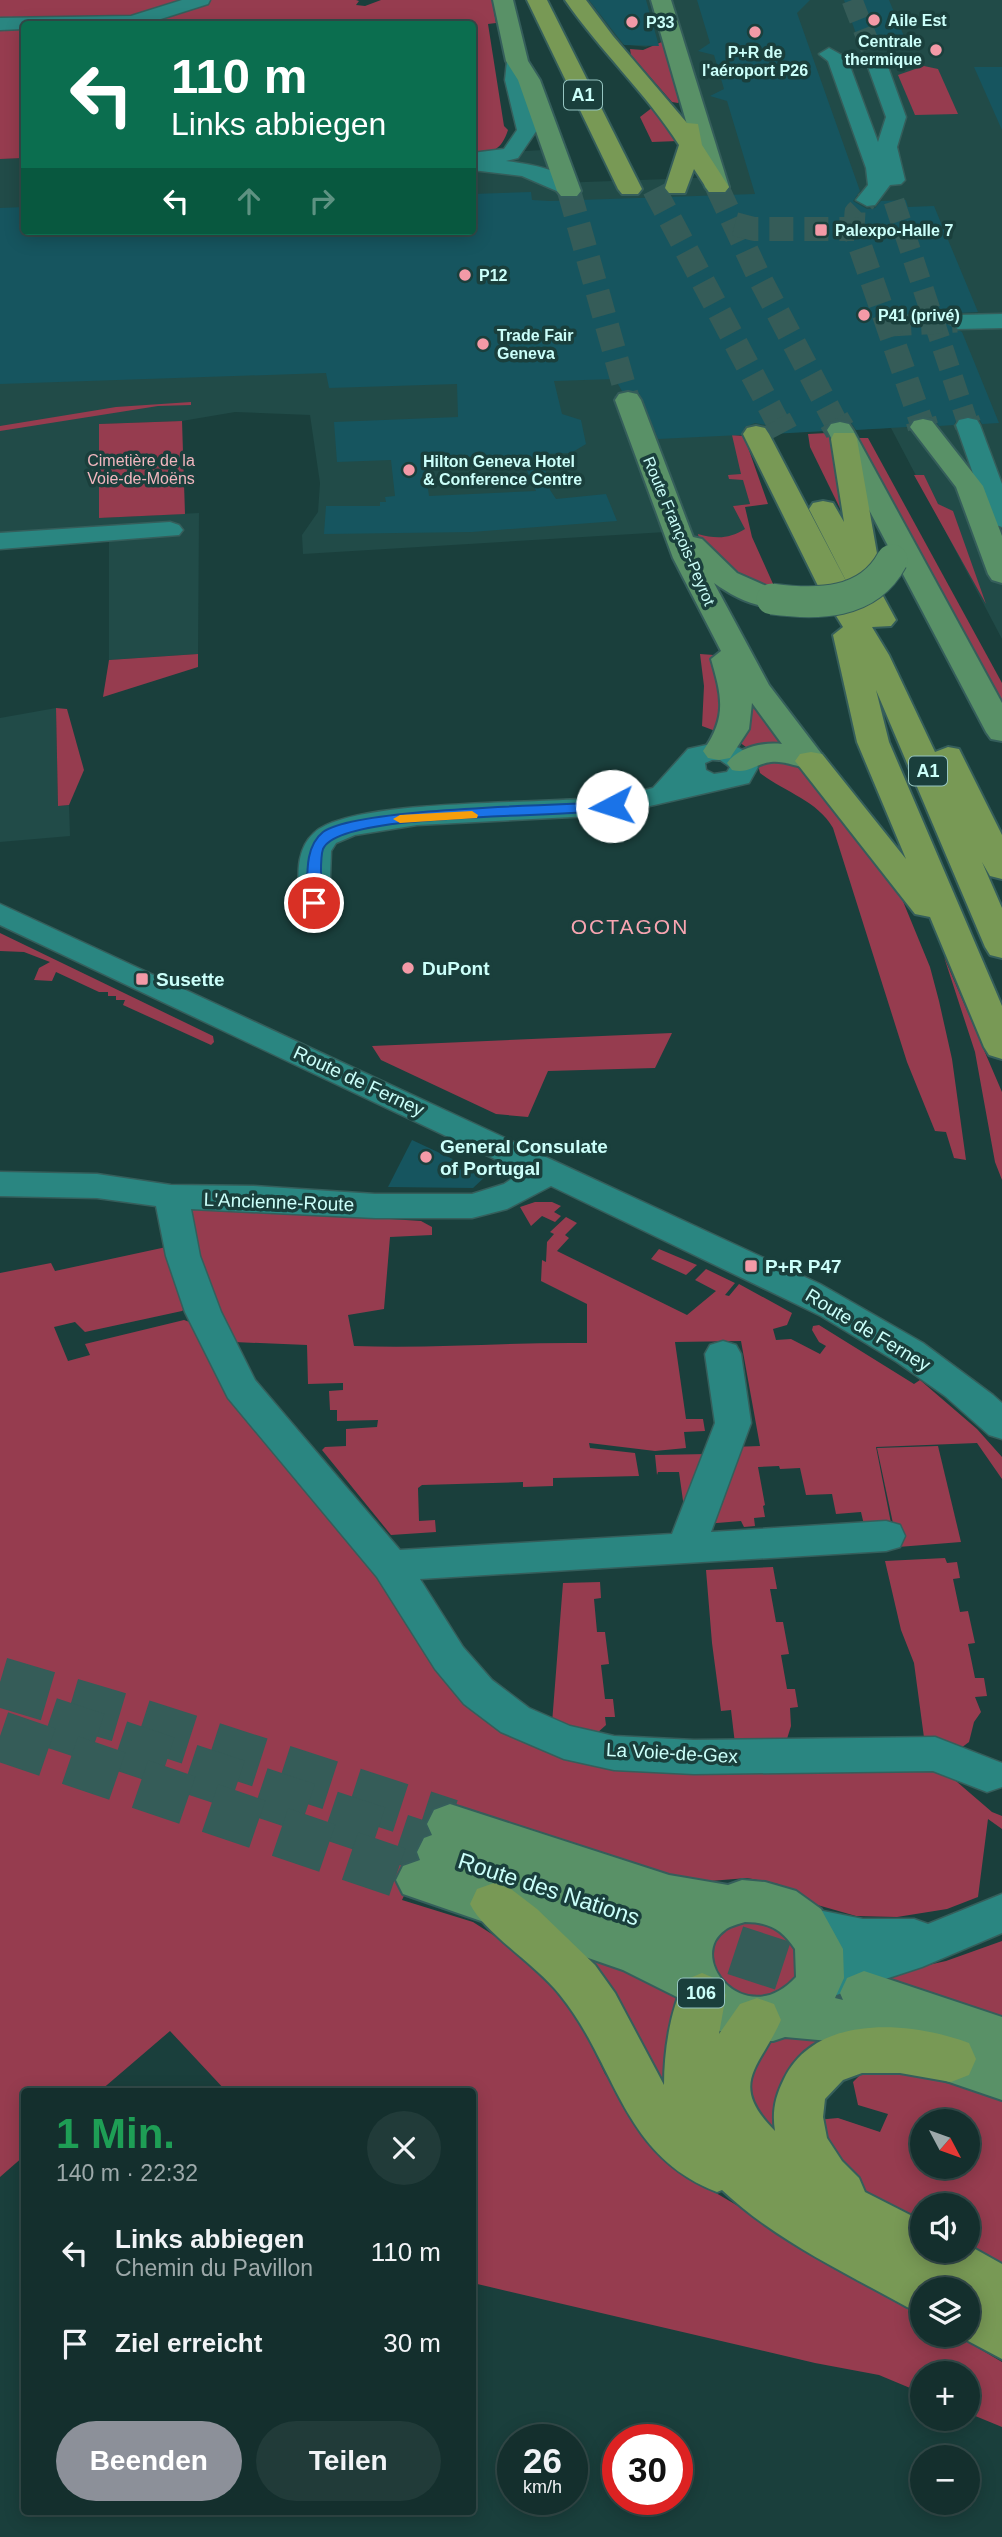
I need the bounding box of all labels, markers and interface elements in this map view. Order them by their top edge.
marker: Aile Est [866,12,882,28]
place label: Aile Est [888,12,947,29]
marker: P33 [624,14,640,30]
place label: P33 [646,14,675,31]
marker: P+R de l'aéroport P26 [747,24,763,40]
place label: Centrale thermique [845,33,922,68]
marker: Centrale thermique [928,42,944,58]
place label: P+R de l'aéroport P26 [702,44,808,79]
icon: left [56,49,147,140]
text: 110 m [171,49,307,103]
road number: A1 [564,80,602,110]
text: Links abbiegen [171,106,386,142]
icon: left [157,182,195,220]
icon: ahead [230,182,268,220]
icon: right [303,182,341,220]
marker: Palexpo-Halle 7 [813,222,829,238]
place label: Palexpo-Halle 7 [835,222,953,239]
marker: P12 [457,267,473,283]
place label: P12 [479,267,508,284]
marker: P41 (privé) [856,307,872,323]
place label: P41 (privé) [878,307,960,324]
place label: Trade Fair Geneva [497,327,573,362]
marker: Trade Fair Geneva [475,336,491,352]
park label: Cimetière de la Voie-de-Moëns [87,452,195,487]
place label: Hilton Geneva Hotel & Conference Centre [423,453,582,488]
street label: Route François-Peyrot [640,454,718,609]
marker: Hilton Geneva Hotel & Conference Centre [401,462,417,478]
road number: A1 [909,756,947,786]
position arrow [575,769,649,843]
pin [284,873,344,933]
icon: arrive [295,884,333,922]
district label: OCTAGON [571,915,689,938]
place label: DuPont [422,958,490,979]
marker: DuPont [400,960,416,976]
place label: Susette [156,969,225,990]
marker: Susette [134,971,150,987]
street label: Route de Ferney [290,1042,428,1121]
place label: General Consulate of Portugal [440,1136,608,1179]
marker: General Consulate of Portugal [418,1149,434,1165]
street label: L'Ancienne-Route [203,1189,355,1215]
place label: P+R P47 [765,1256,842,1277]
marker: P+R P47 [743,1258,759,1274]
street label: Route de Ferney [802,1285,934,1376]
street label: La Voie-de-Gex [606,1739,739,1767]
street label: Route des Nations [455,1847,643,1931]
road number: 106 [678,1979,724,2008]
north arrow [910,2109,980,2179]
map controls [910,2109,980,2515]
text: 1 Min. [56,2110,175,2157]
button: close [367,2111,441,2185]
text: 140 m · 22:32 [56,2160,198,2186]
button: sound [910,2193,980,2263]
text: Links abbiegen [115,2224,304,2254]
icon: left [56,2234,94,2272]
text: 110 m [371,2237,441,2267]
text: Chemin du Pavillon [115,2255,313,2281]
button: layers [910,2277,980,2347]
icon: arrive [56,2325,94,2363]
text: Ziel erreicht [115,2328,262,2358]
text: 30 m [383,2328,441,2358]
button: + [910,2361,980,2431]
button: Beenden [56,2421,242,2501]
button: Teilen [256,2421,441,2501]
speed limit sign: 30 [602,2424,693,2515]
text: 26 [523,2441,562,2480]
button: − [910,2445,980,2515]
text: km/h [523,2477,562,2497]

